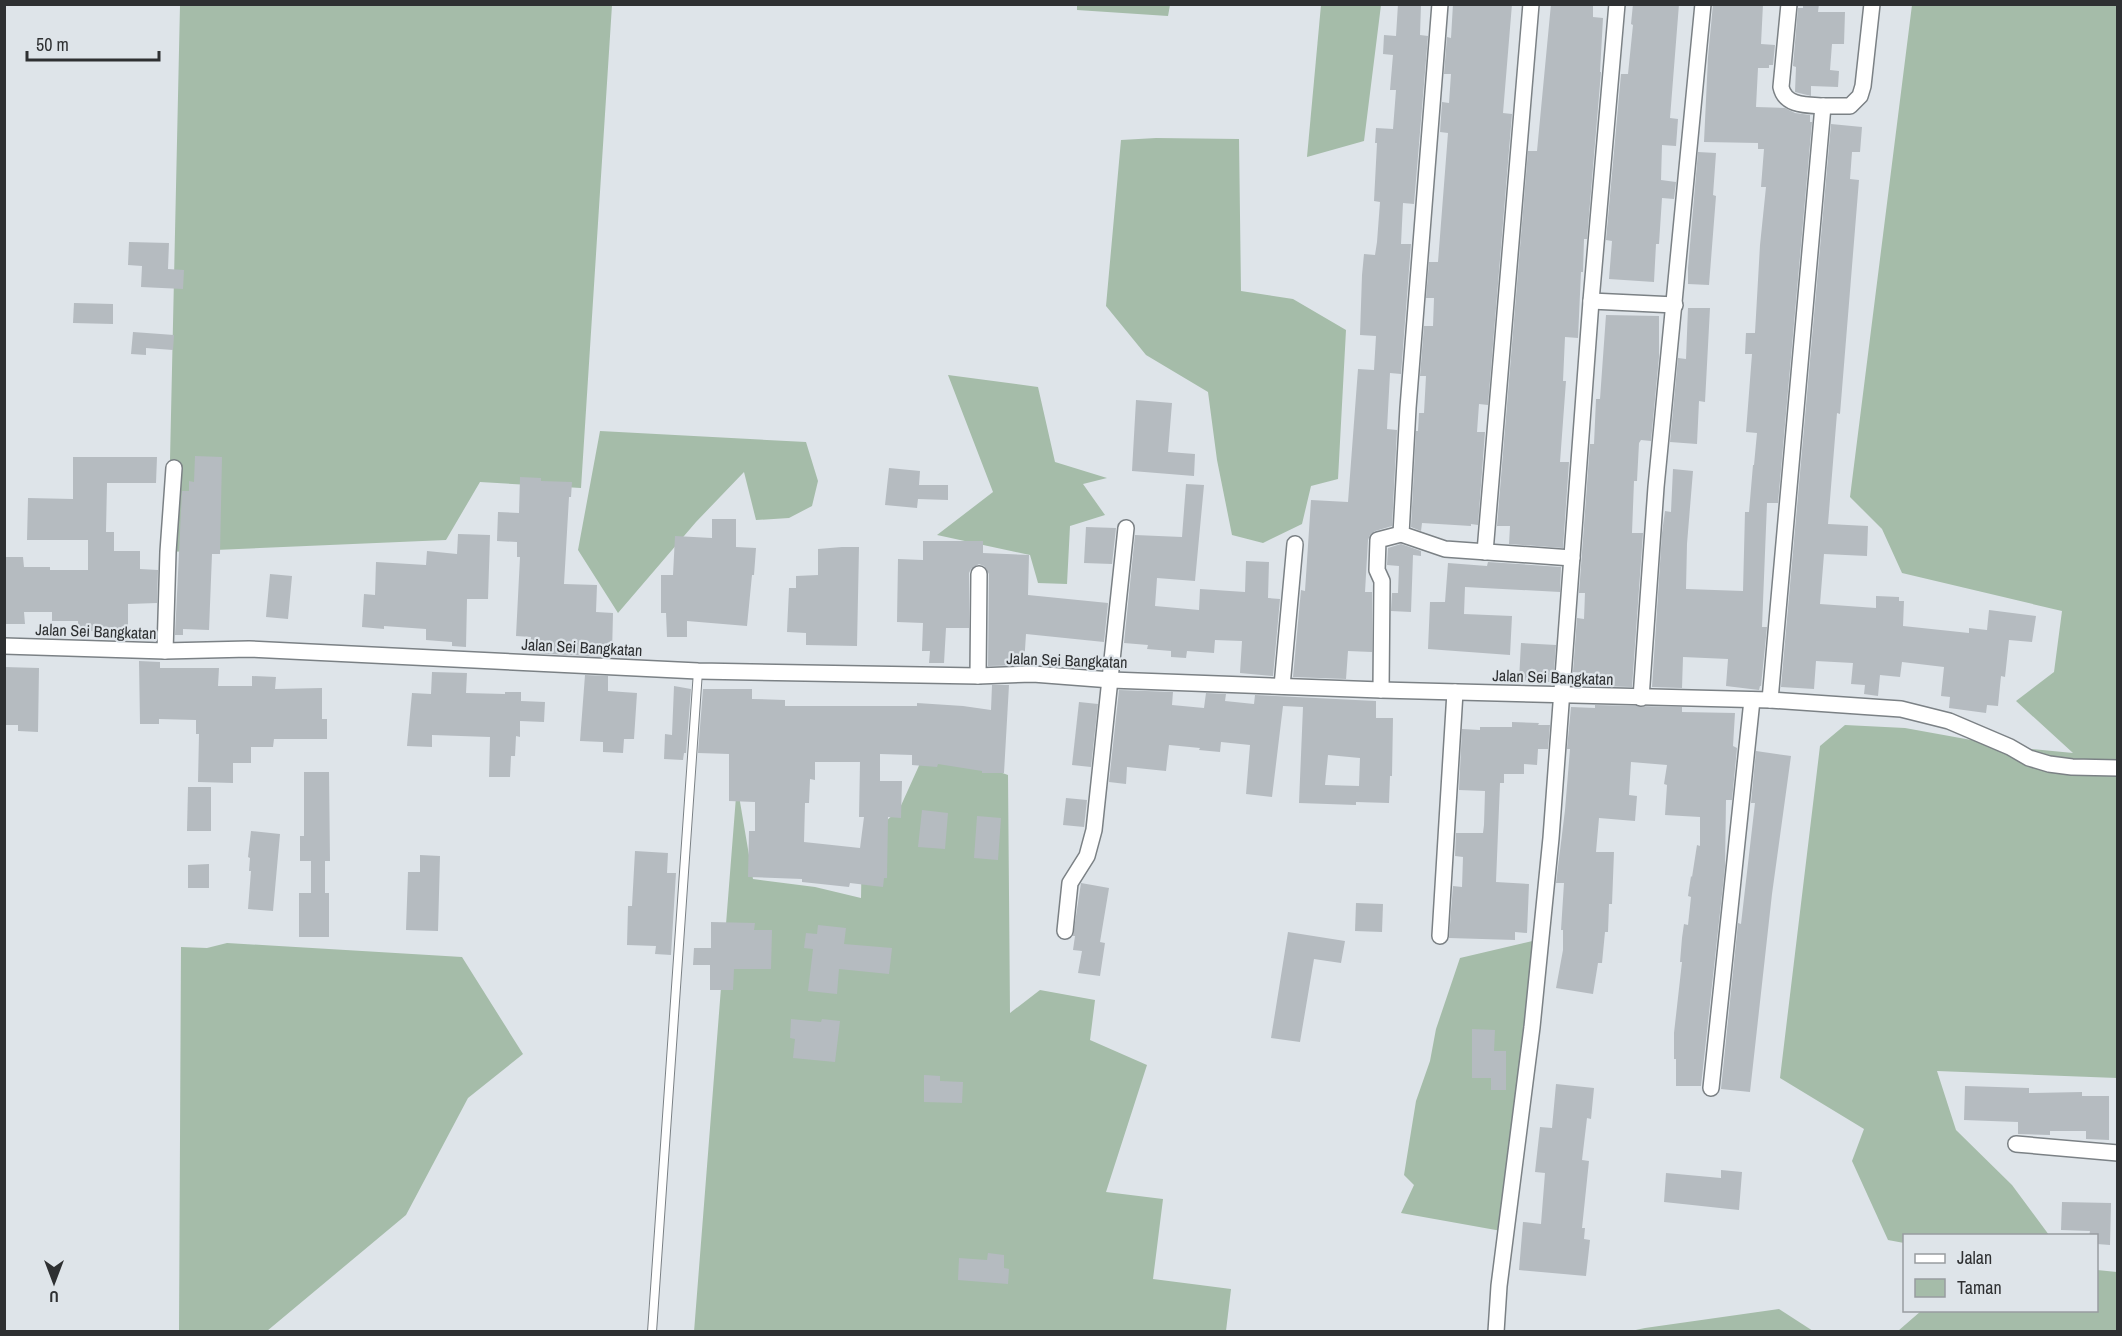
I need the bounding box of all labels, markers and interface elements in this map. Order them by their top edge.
scale bar [27,24,159,62]
text: 50 m [36,32,69,57]
street label: Jalan Sei Bangkatan [35,618,157,644]
street label: Jalan Sei Bangkatan [521,633,643,661]
street label: Jalan Sei Bangkatan [1006,647,1128,673]
street label: Jalan Sei Bangkatan [1492,664,1614,690]
legend [1903,1234,2098,1312]
text: Jalan [1957,1245,1992,1270]
north arrow [24,1252,84,1312]
text: Taman [1957,1275,2002,1300]
text: U [49,1286,59,1308]

